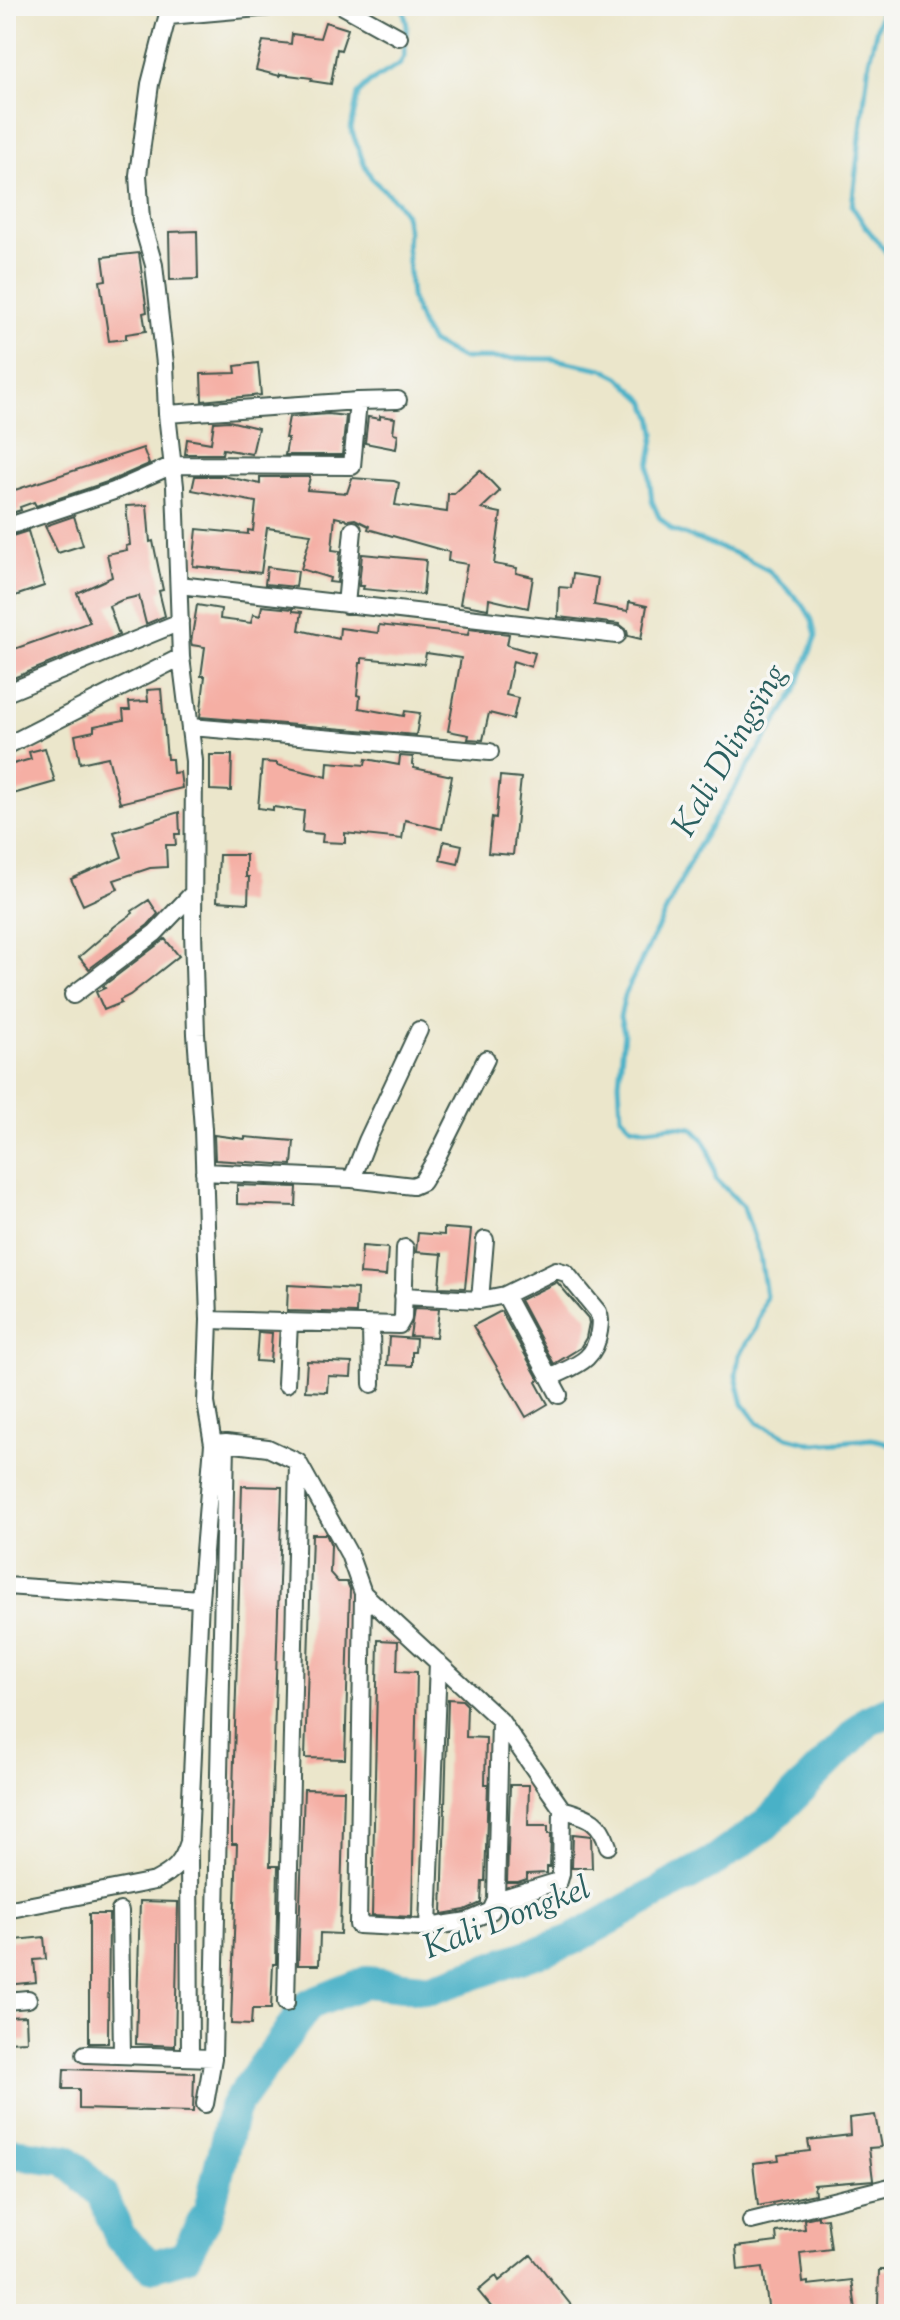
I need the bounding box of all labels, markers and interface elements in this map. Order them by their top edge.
water label: Kali Dlingsing [661,654,801,847]
water label: Kali Dongkel [416,1865,598,1974]

